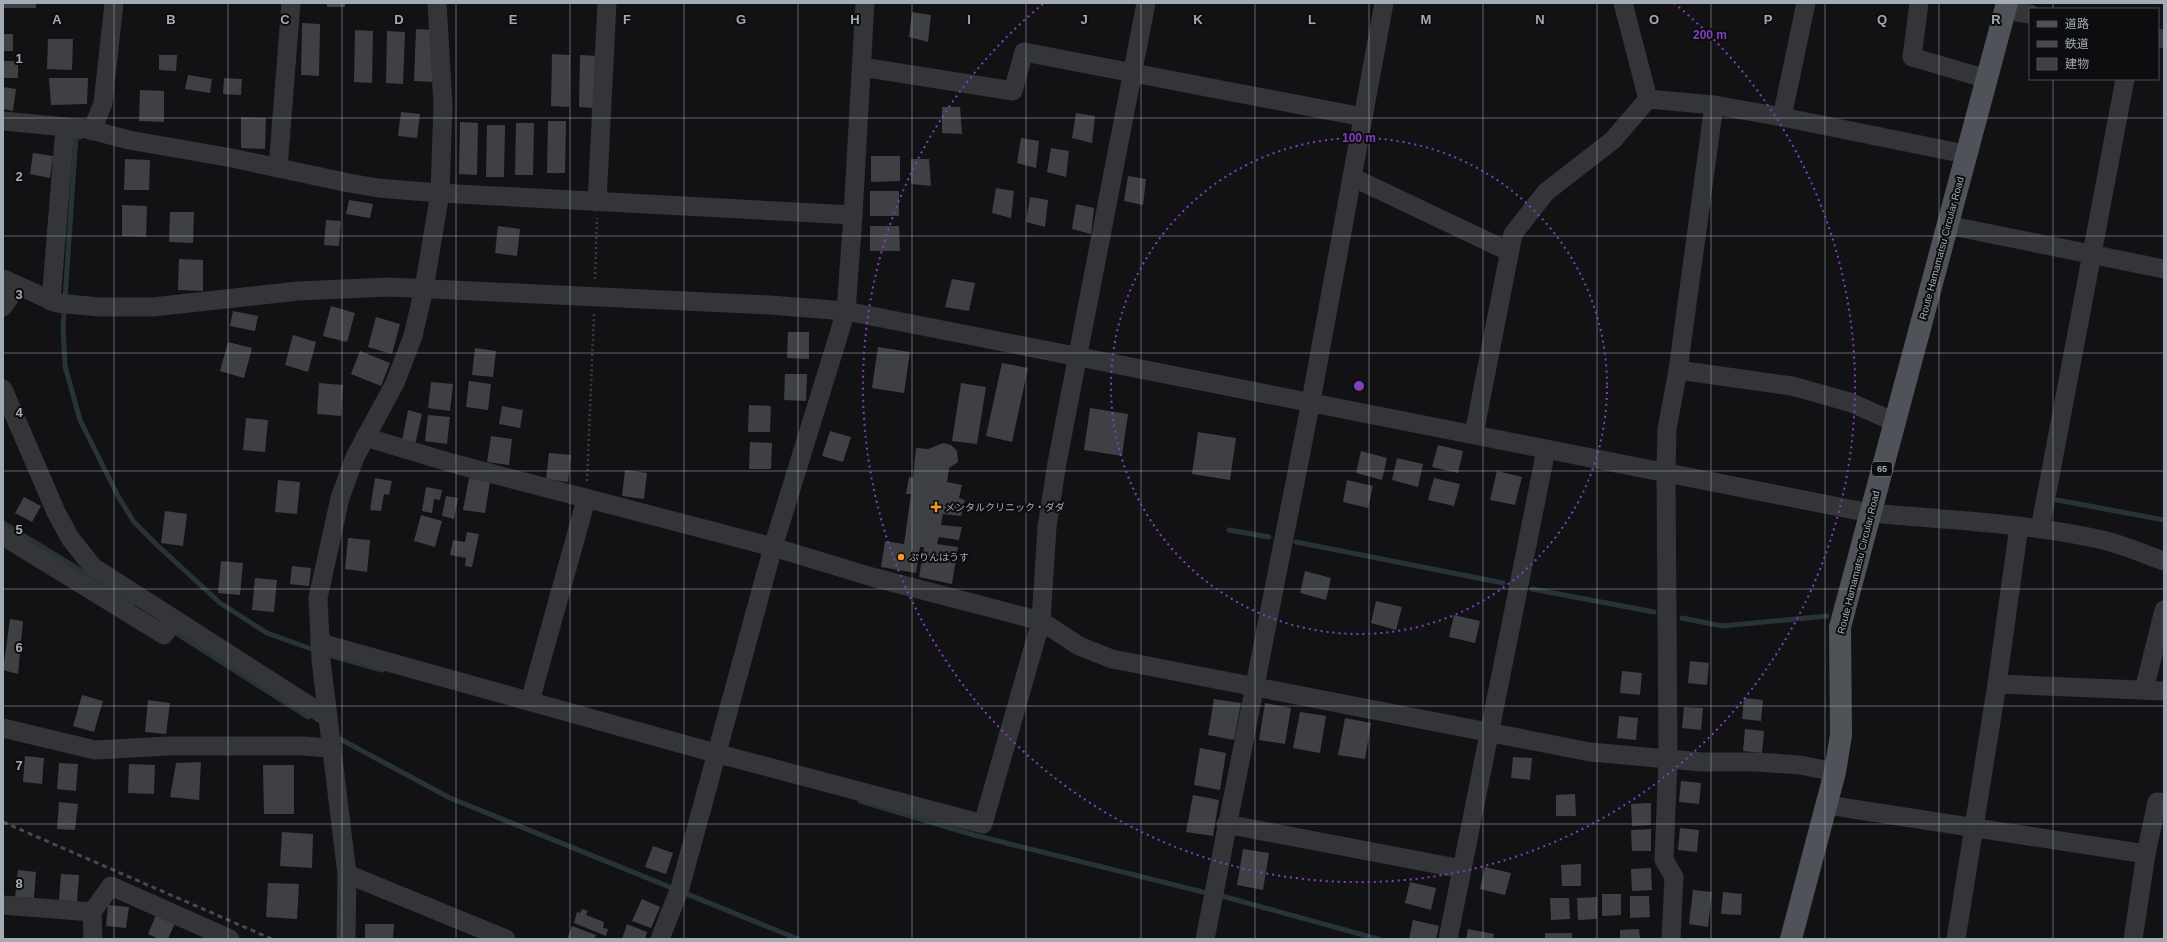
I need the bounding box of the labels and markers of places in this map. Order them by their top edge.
centre of rings [1352,379,1366,393]
marker: メンタルクリニック・ダダ [930,501,942,513]
place label: メンタルクリニック・ダダ [945,502,1065,513]
marker: ぷりんはうす [896,552,906,562]
place label: ぷりんはうす [909,552,969,563]

